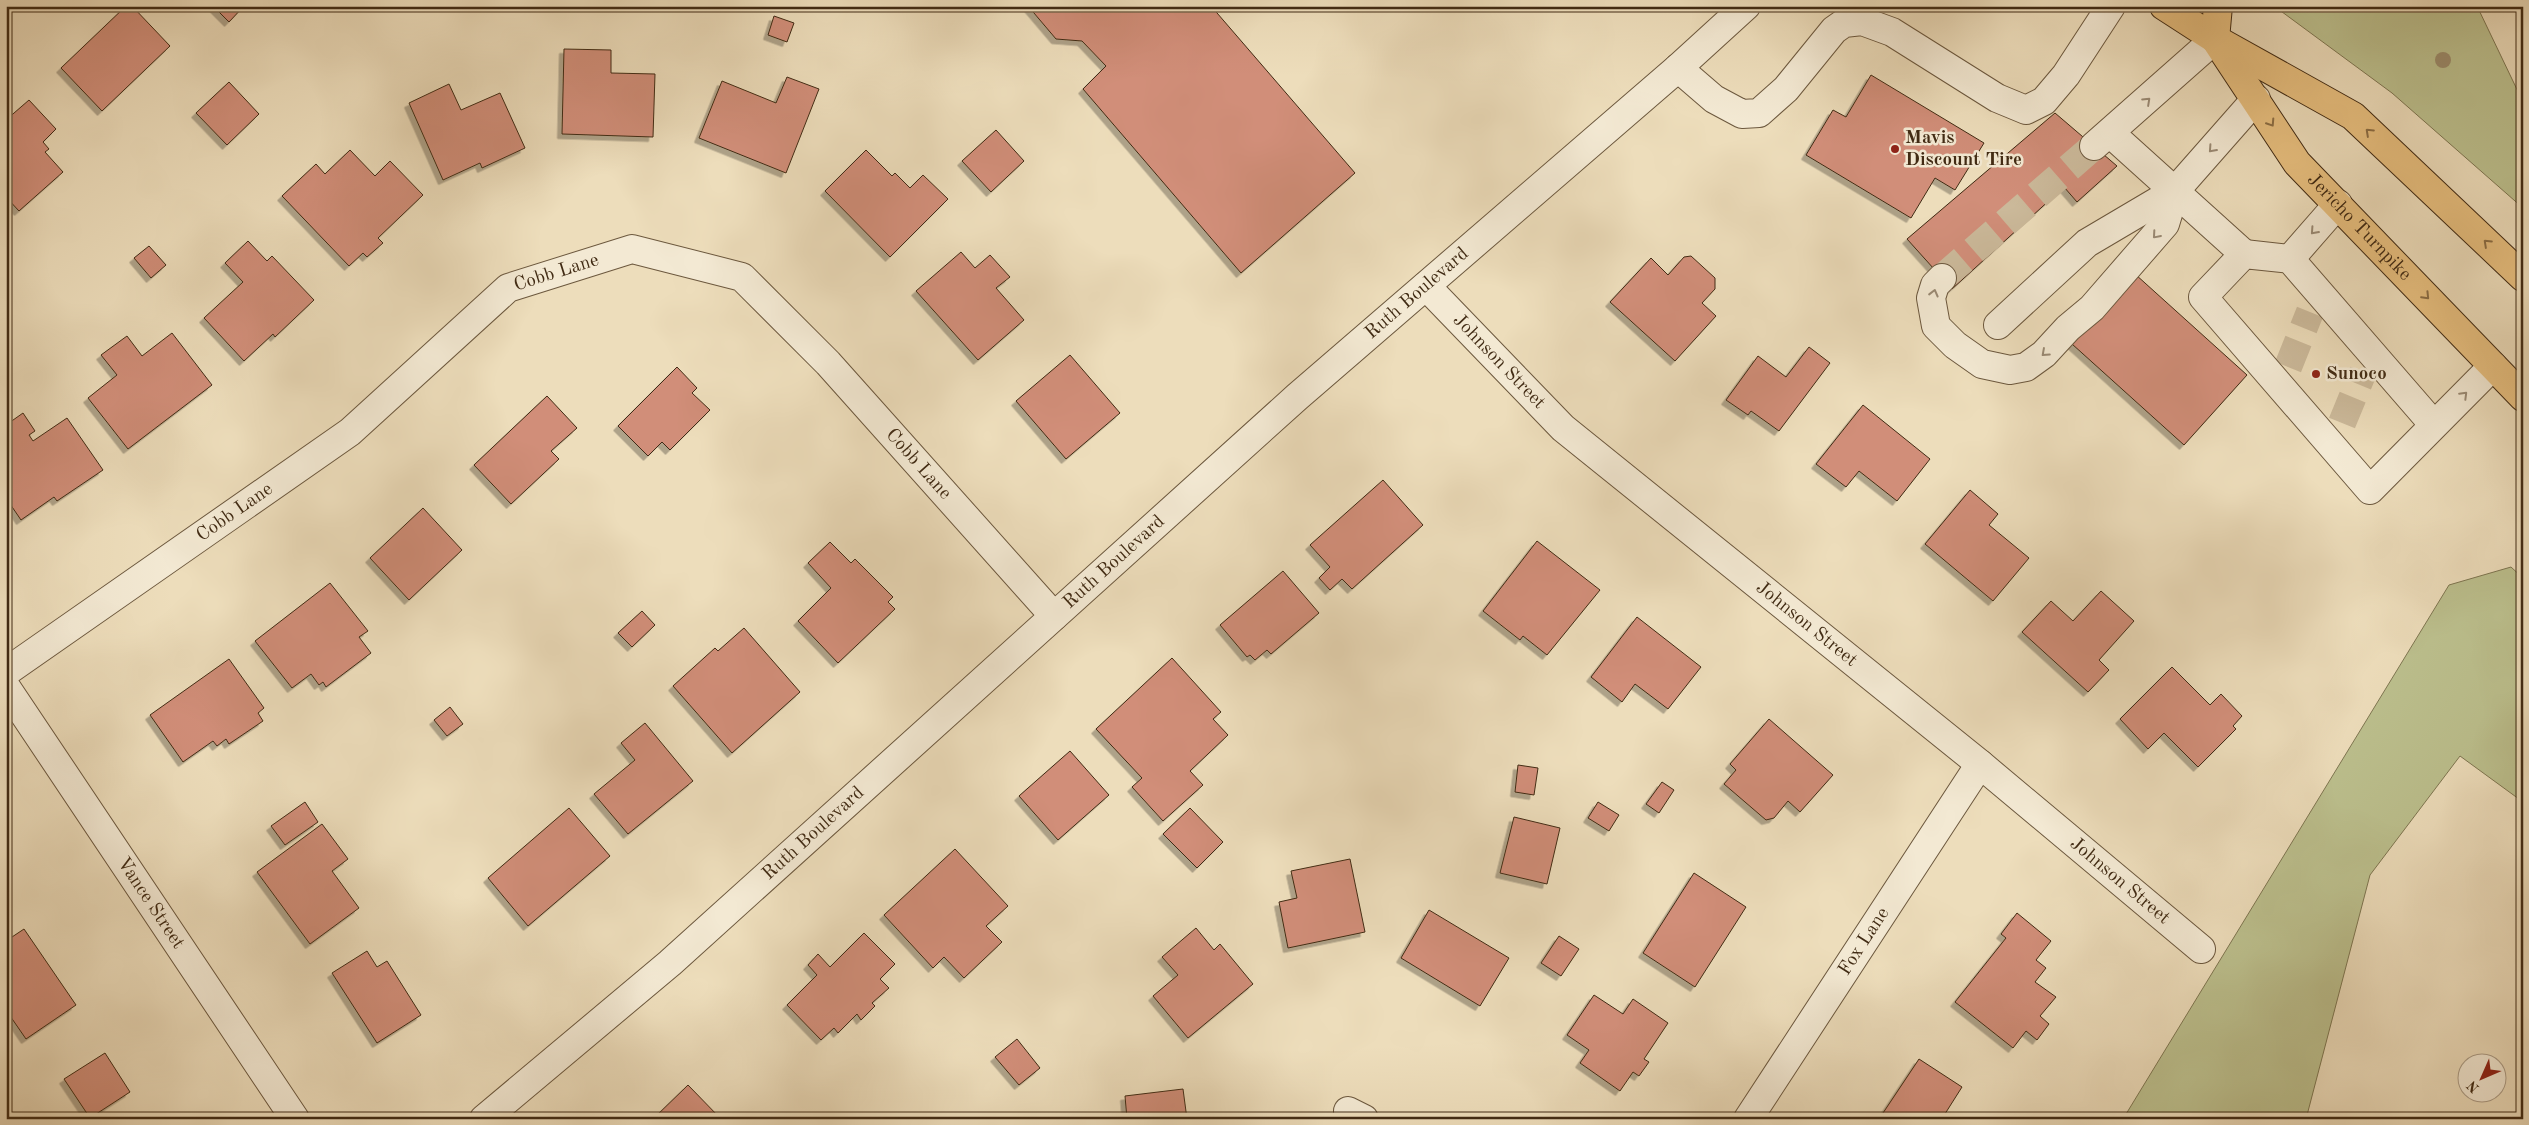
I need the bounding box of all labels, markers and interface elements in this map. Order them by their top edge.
one-way arrow [2142,98,2151,107]
one-way arrow [2265,118,2275,127]
place label: Mavis Discount Tire [1905,129,2022,170]
one-way arrow [2366,129,2375,138]
marker: Mavis Discount Tire [1889,143,1901,155]
one-way arrow [2208,143,2217,152]
street label: Jericho Turnpike [2303,170,2415,284]
one-way arrow [2311,226,2320,235]
one-way arrow [2153,229,2162,238]
one-way arrow [2484,240,2493,249]
street label: Ruth Boulevard [1362,244,1472,343]
street label: Cobb Lane [512,250,601,295]
one-way arrow [1928,289,1938,298]
one-way arrow [2420,290,2429,299]
street label: Johnson Street [1449,310,1549,413]
one-way arrow [2041,347,2050,356]
place label: Sunoco [2326,365,2387,384]
marker: Sunoco [2310,368,2322,380]
one-way arrow [2458,392,2467,401]
street label: Cobb Lane [882,425,955,503]
street label: Cobb Lane [193,479,276,545]
street label: Ruth Boulevard [1060,512,1168,612]
street label: Johnson Street [1752,578,1861,670]
street label: Ruth Boulevard [759,783,868,884]
street label: Johnson Street [2066,834,2173,928]
street label: Vance Street [113,854,188,952]
street label: Fox Lane [1835,904,1893,979]
north arrow [2456,1052,2506,1102]
text: N [2465,1078,2482,1095]

